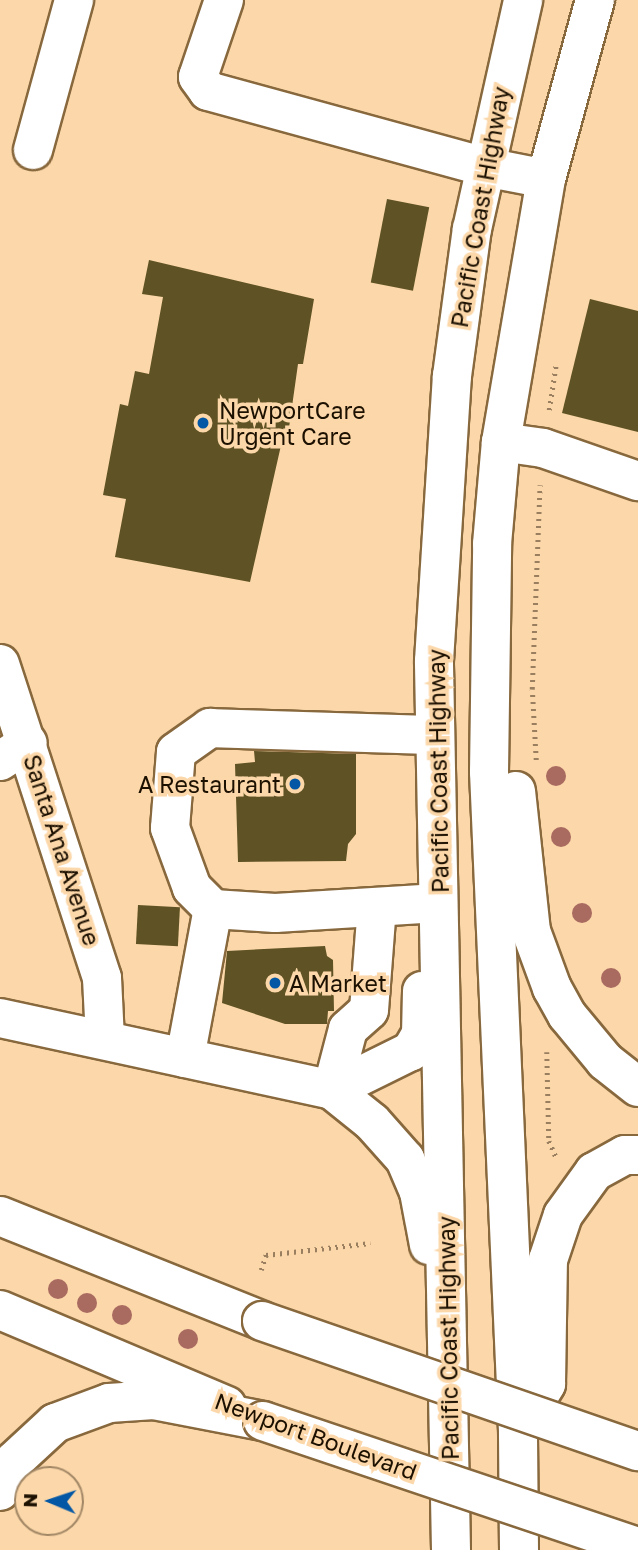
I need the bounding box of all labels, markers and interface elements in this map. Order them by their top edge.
street label: Pacific Coast Highway [445,84,515,330]
place label: NewportCare Urgent Care [219,396,366,450]
marker: NewportCare Urgent Care [193,413,213,433]
street label: Pacific Coast Highway [422,649,454,893]
street label: Santa Ana Avenue [18,751,106,949]
place label: A Restaurant [138,770,281,798]
marker: A Restaurant [287,776,303,792]
place label: A Market [289,969,387,997]
marker: A Market [267,975,283,991]
street label: Pacific Coast Highway [432,1216,464,1460]
street label: Newport Boulevard [211,1387,421,1485]
north arrow [14,1466,84,1536]
text: N [18,1493,41,1508]

